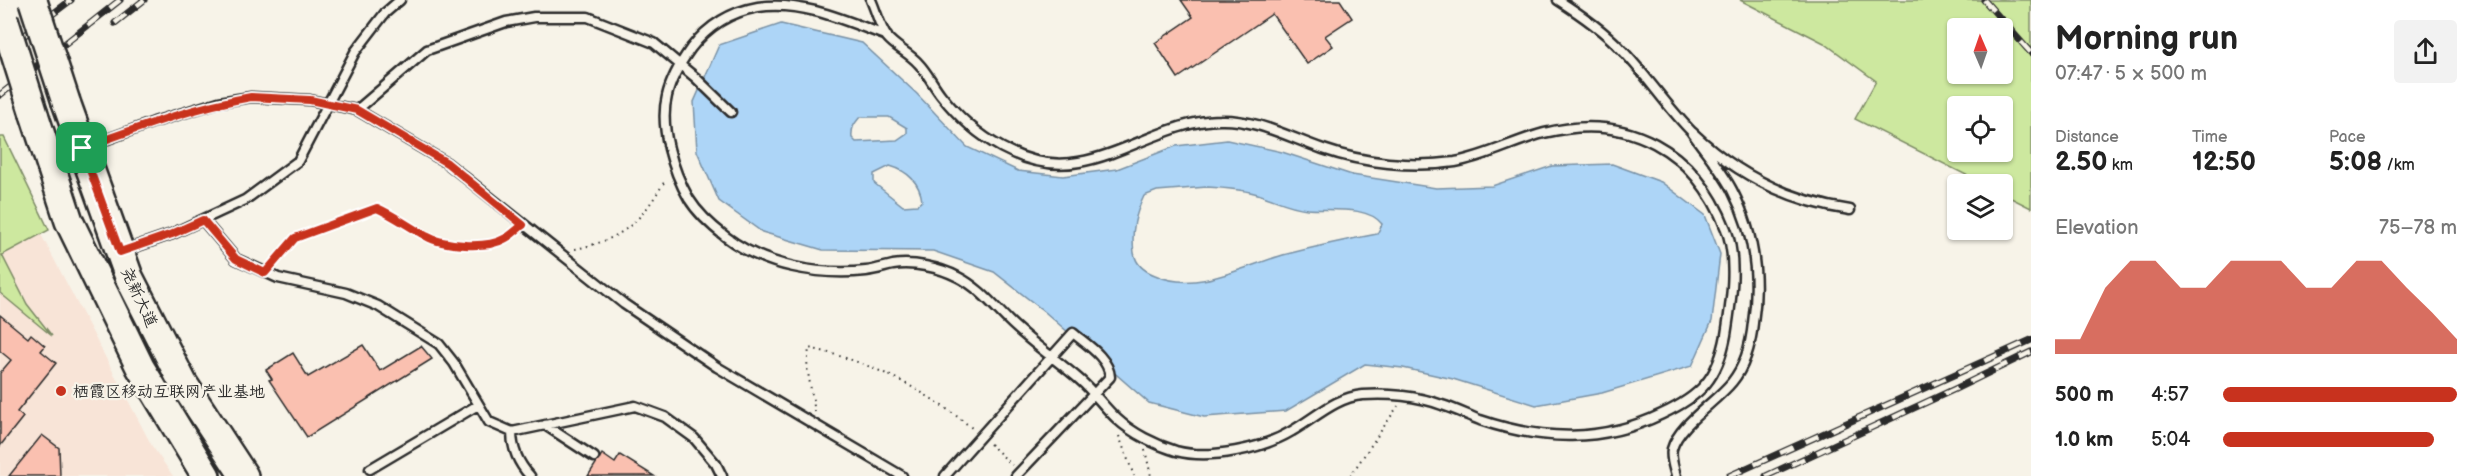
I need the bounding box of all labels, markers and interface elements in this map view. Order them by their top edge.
north arrow [1947,18,2013,84]
map controls [1947,18,2013,240]
text: Morning run [2055,19,2238,59]
button: share [2394,20,2457,83]
text: 07:47 · 5 × 500 m [2055,62,2207,86]
button: locate [1947,96,2013,162]
pin [56,122,107,173]
text: Distance [2055,128,2119,147]
text: Time [2192,128,2227,147]
text: Pace [2329,128,2365,147]
icon: arrive [65,131,98,164]
text: 2.50 [2055,147,2108,178]
text: 12:50 [2192,147,2256,178]
text: 5:08 [2329,147,2382,178]
text: km [2108,156,2133,175]
text: /km [2382,156,2415,175]
button: layers [1947,174,2013,240]
text: Elevation [2055,216,2138,240]
text: 75–78 m [2379,216,2457,240]
street label: 尧新大道 [117,265,161,331]
place label: 栖霞区移动互联网产业基地 [73,383,265,402]
text: 500 m [2055,383,2114,407]
text: 4:57 [2151,383,2189,407]
marker: 栖霞区移动互联网产业基地 [54,384,68,398]
text: 1.0 km [2055,428,2113,452]
text: 5:04 [2151,428,2190,452]

